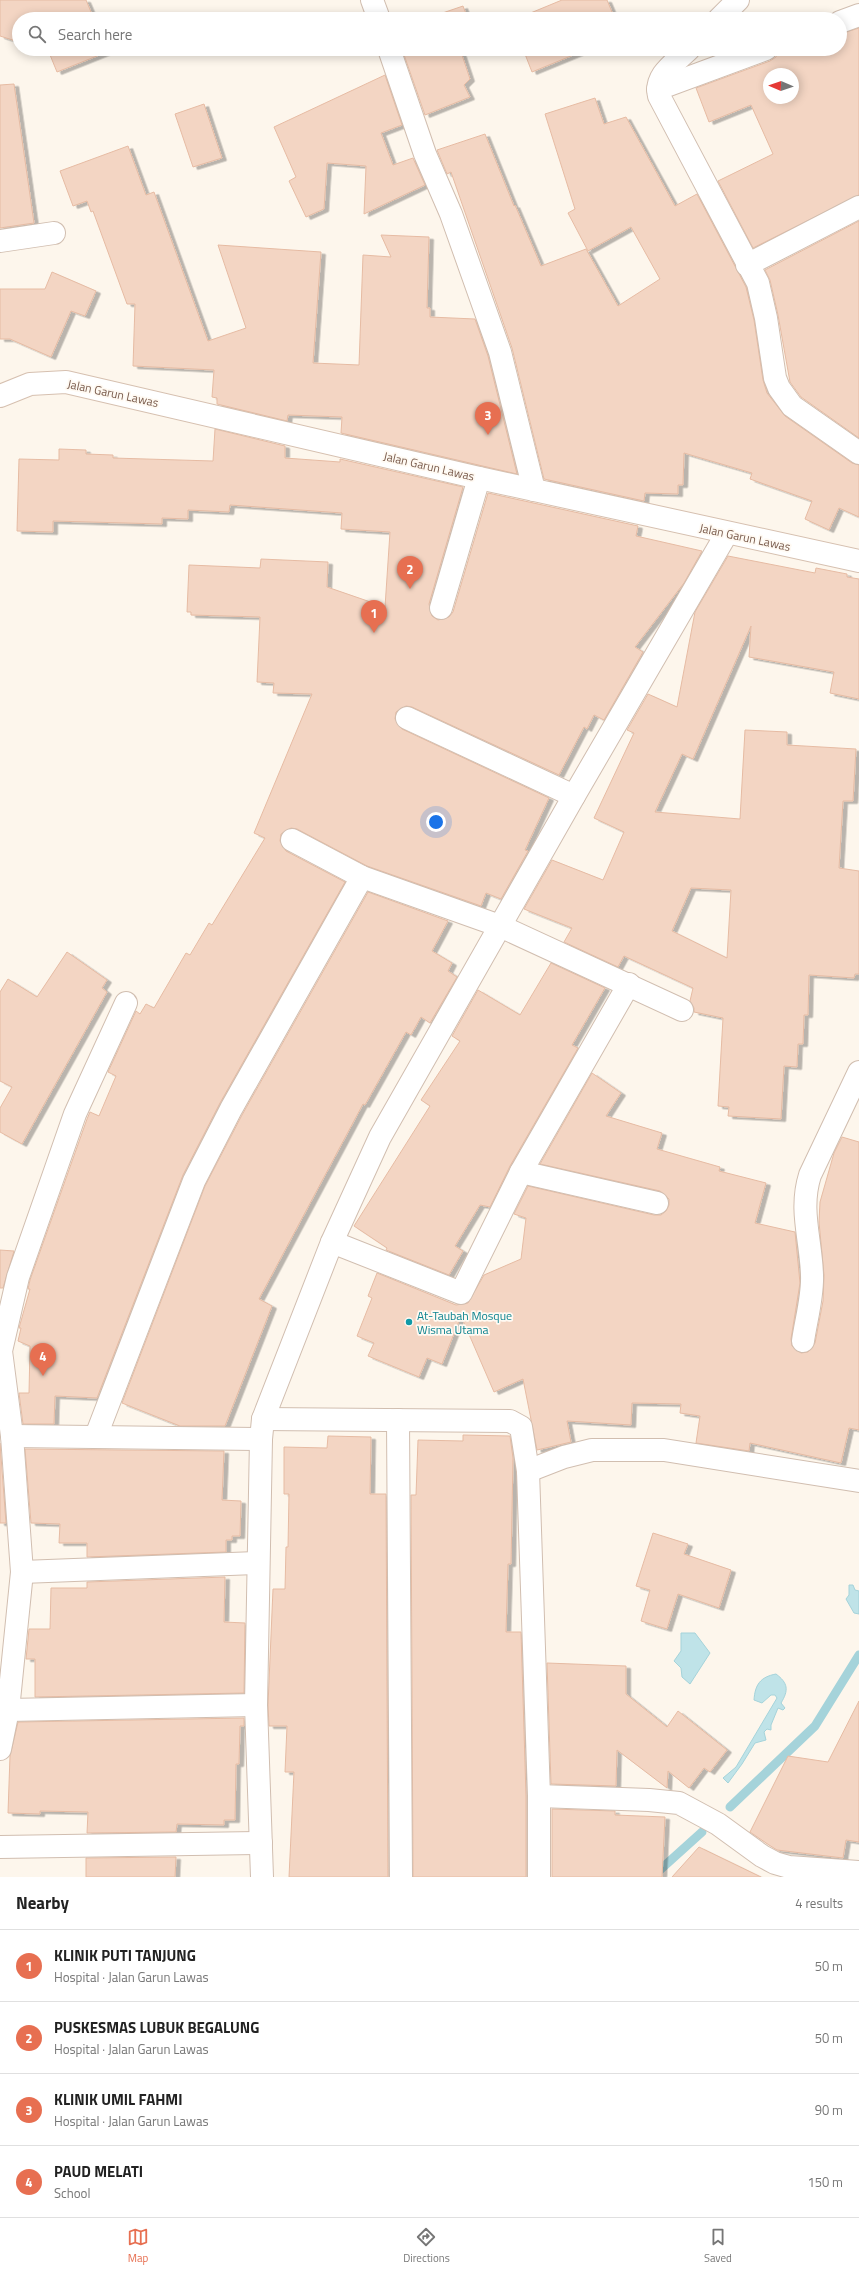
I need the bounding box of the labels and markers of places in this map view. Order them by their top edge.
pin: 3 [475,402,501,435]
pin: 2 [397,556,423,589]
pin: 1 [361,600,387,633]
place label: At-Taubah Mosque Wisma Utama [417,1306,512,1339]
marker: At-Taubah Mosque Wisma Utama [404,1317,414,1327]
pin: 4 [30,1343,56,1376]

